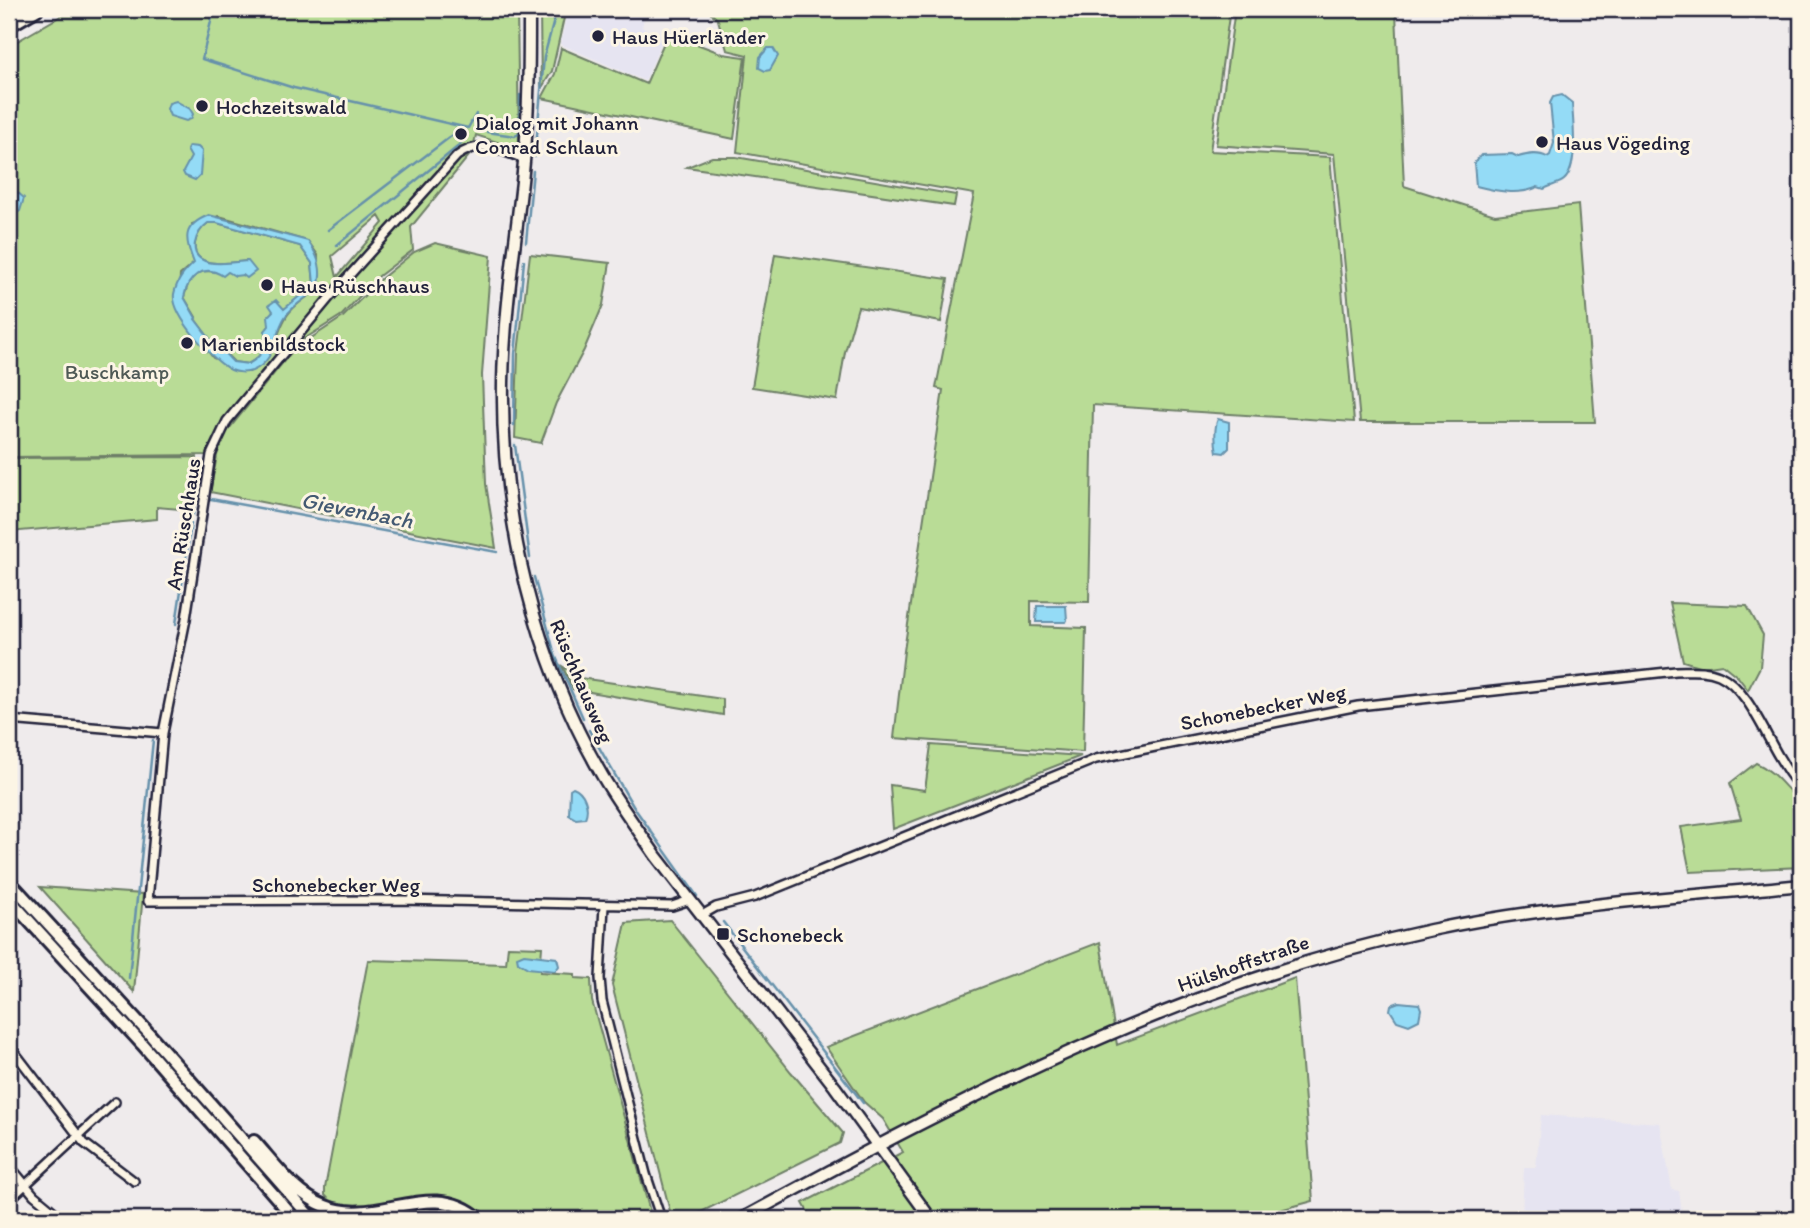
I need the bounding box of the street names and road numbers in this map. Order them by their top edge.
street label: Am Rüschhaus [160,456,206,592]
street label: Rüschhausweg [545,615,620,747]
street label: Schonebecker Weg [1178,679,1348,735]
street label: Schonebecker Weg [252,872,420,897]
street label: Hülshoffstraße [1174,929,1312,997]

